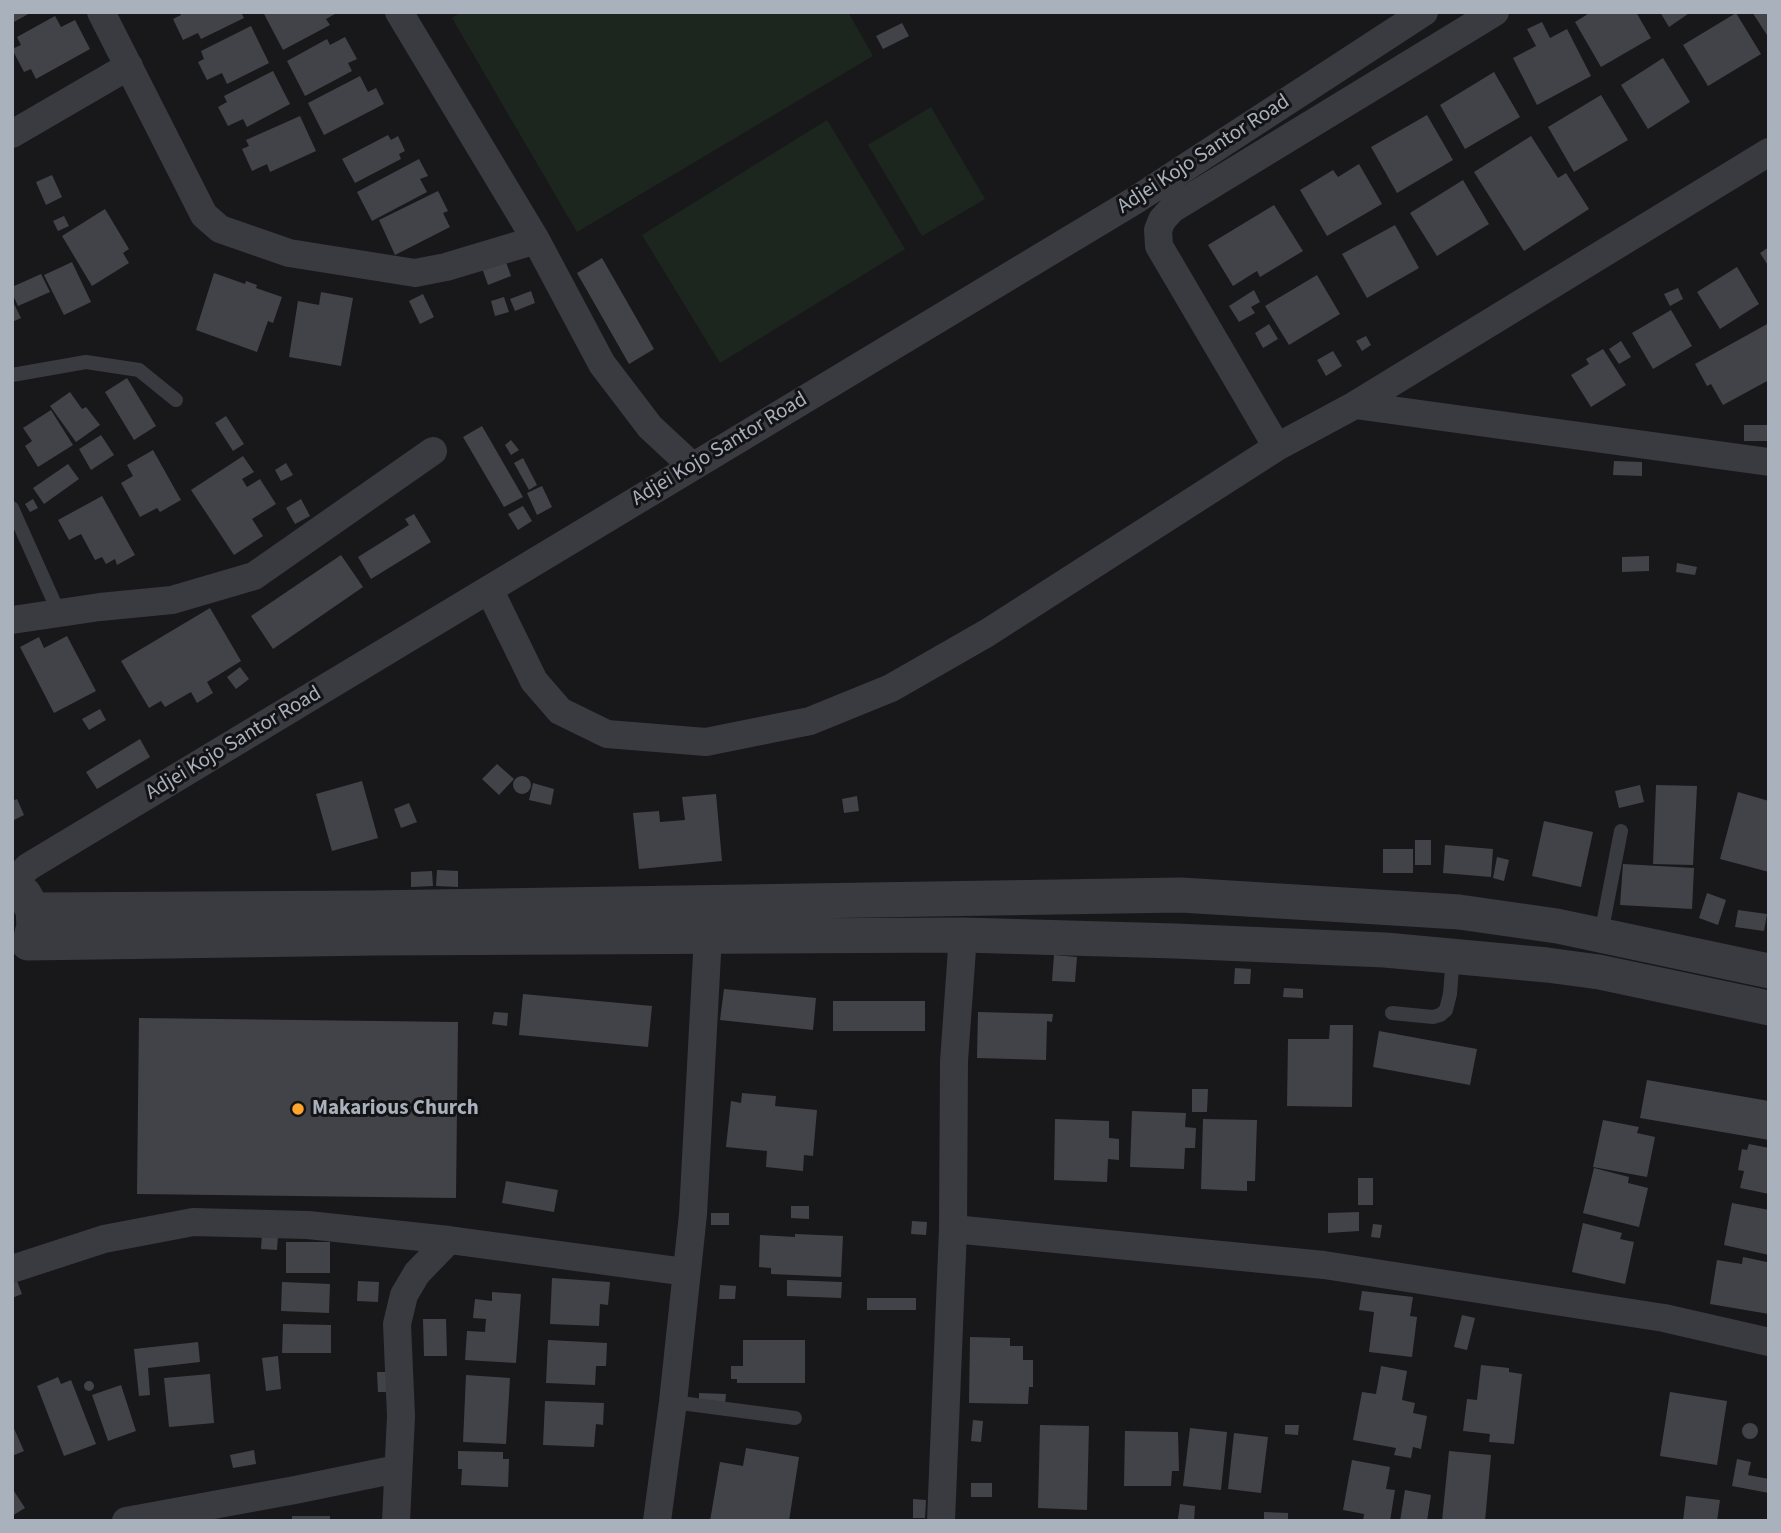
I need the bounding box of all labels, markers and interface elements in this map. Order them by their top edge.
street label: Adjei Kojo Santor Road [1113,90,1295,220]
street label: Adjei Kojo Santor Road [628,388,812,512]
street label: Adjei Kojo Santor Road [142,682,326,806]
place label: Makarious Church [312,1096,479,1122]
marker: Makarious Church [290,1101,306,1117]

